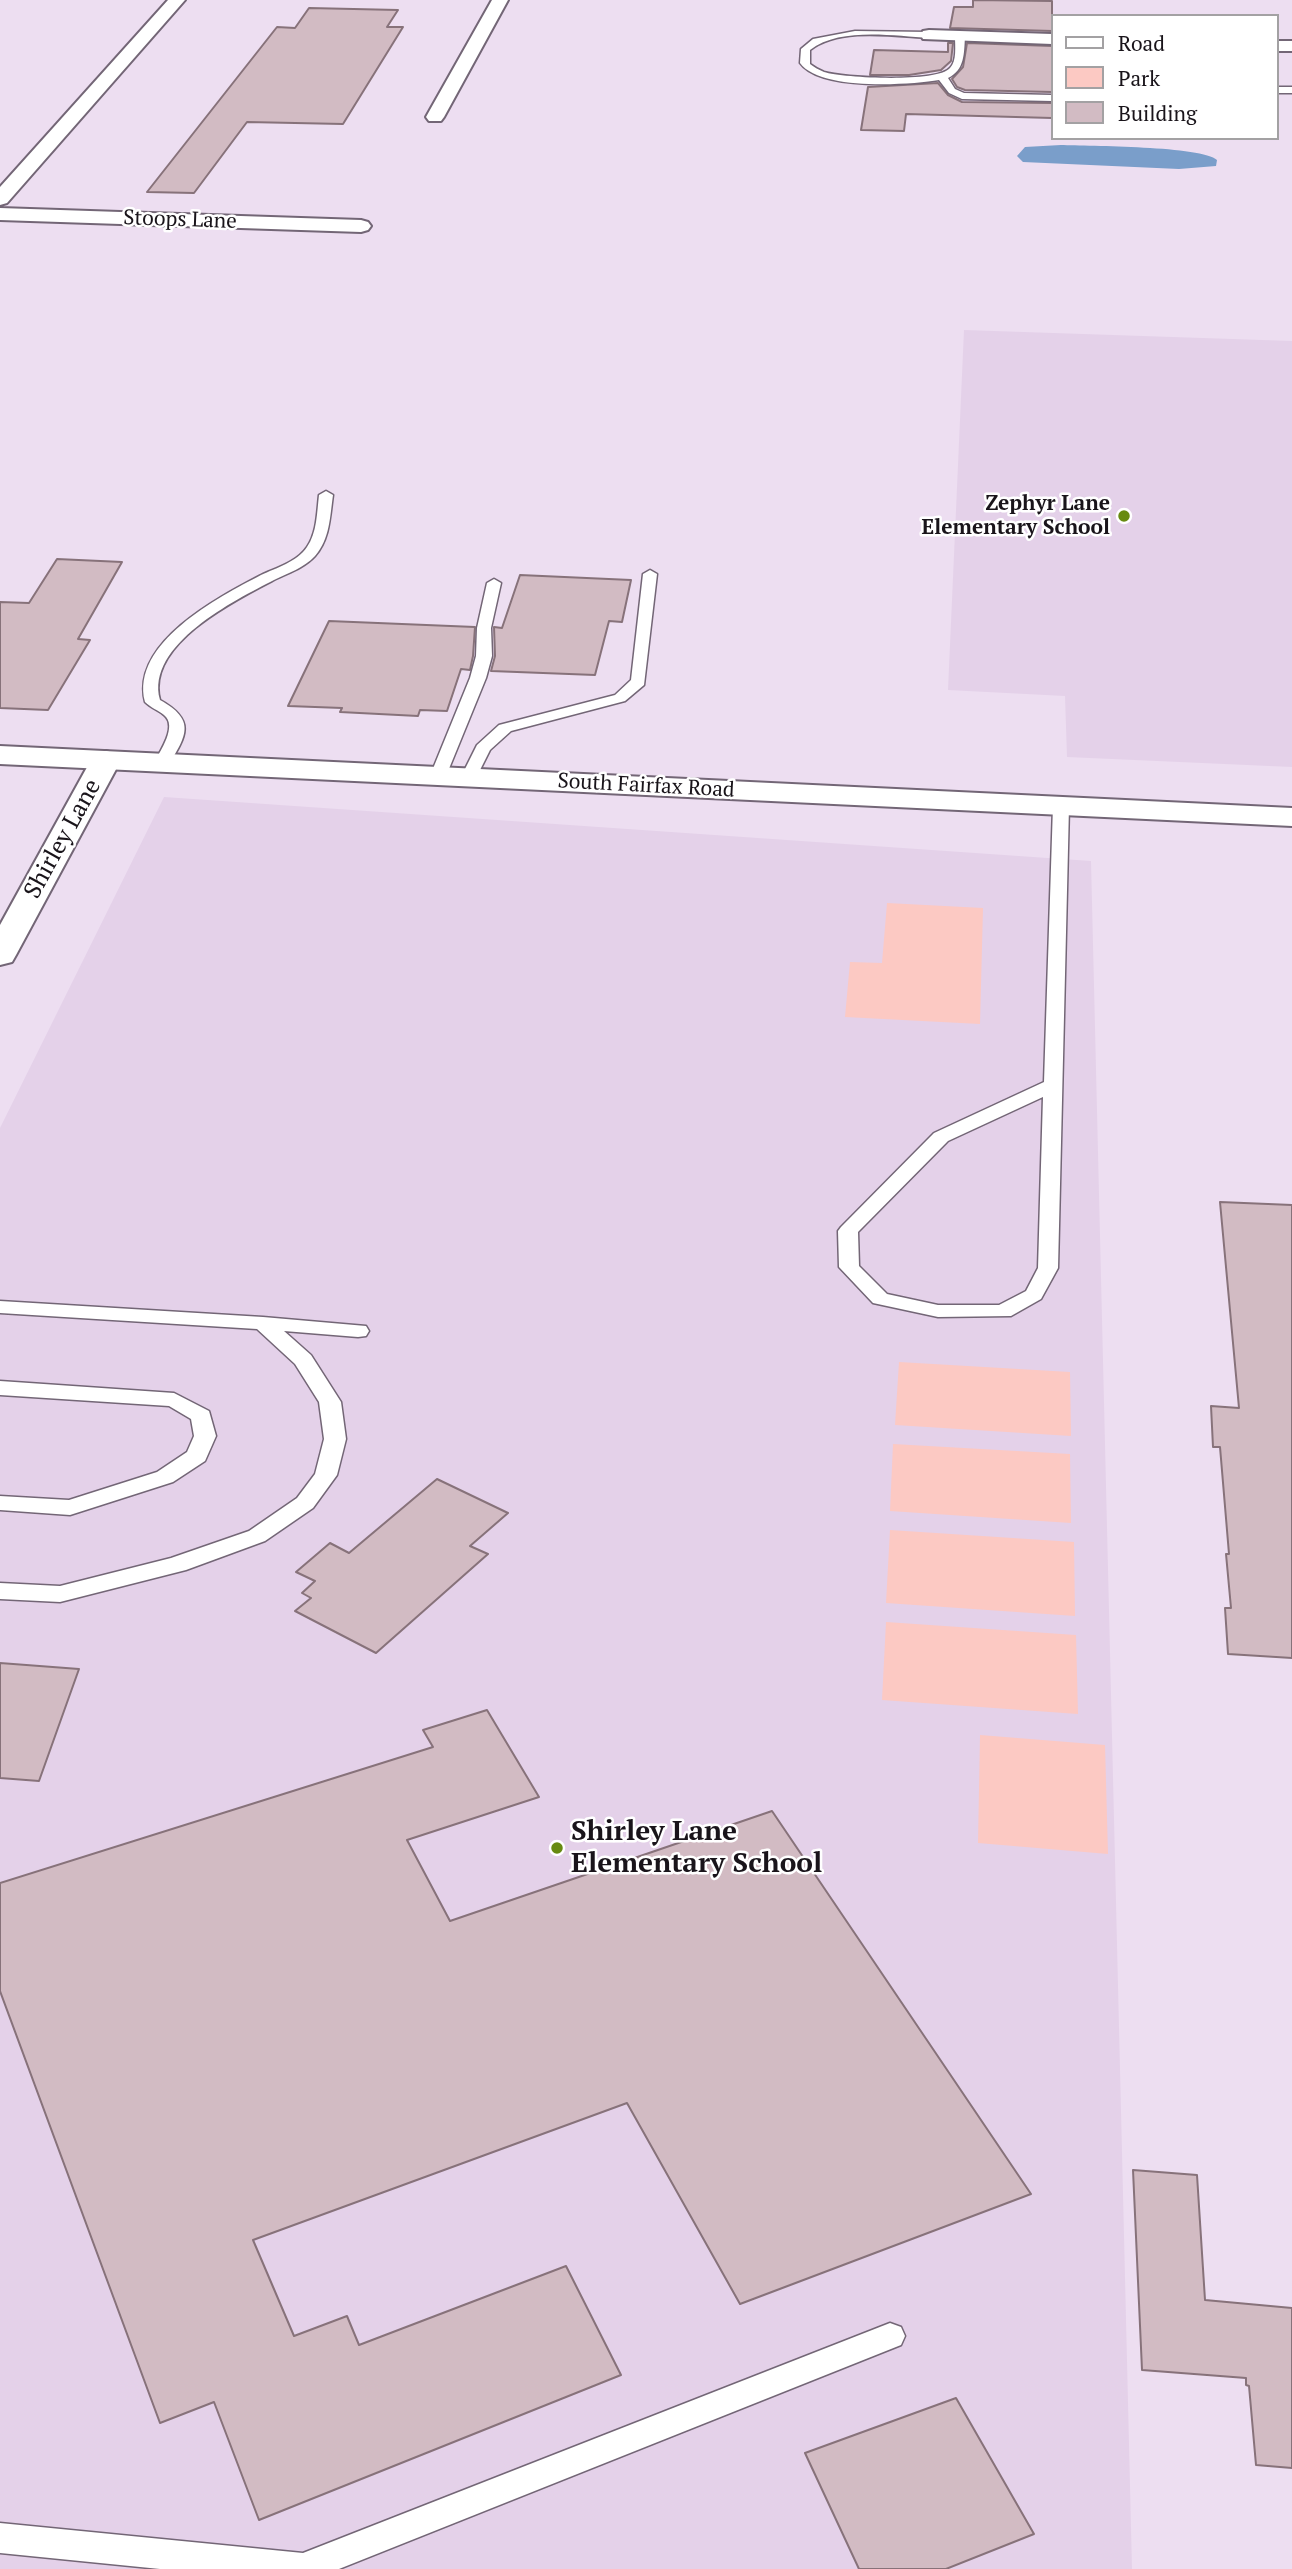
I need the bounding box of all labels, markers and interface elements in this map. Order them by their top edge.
legend [1050,14,1278,140]
text: Road [1118,29,1165,57]
text: Park [1118,64,1160,92]
text: Building [1118,99,1197,127]
street label: Stoops Lane [123,205,237,235]
place label: Zephyr Lane Elementary School [922,491,1110,541]
marker: Zephyr Lane Elementary School [1116,508,1132,524]
street label: South Fairfax Road [557,769,735,803]
street label: Shirley Lane [18,774,108,904]
place label: Shirley Lane Elementary School [571,1815,822,1881]
marker: Shirley Lane Elementary School [549,1840,565,1856]

